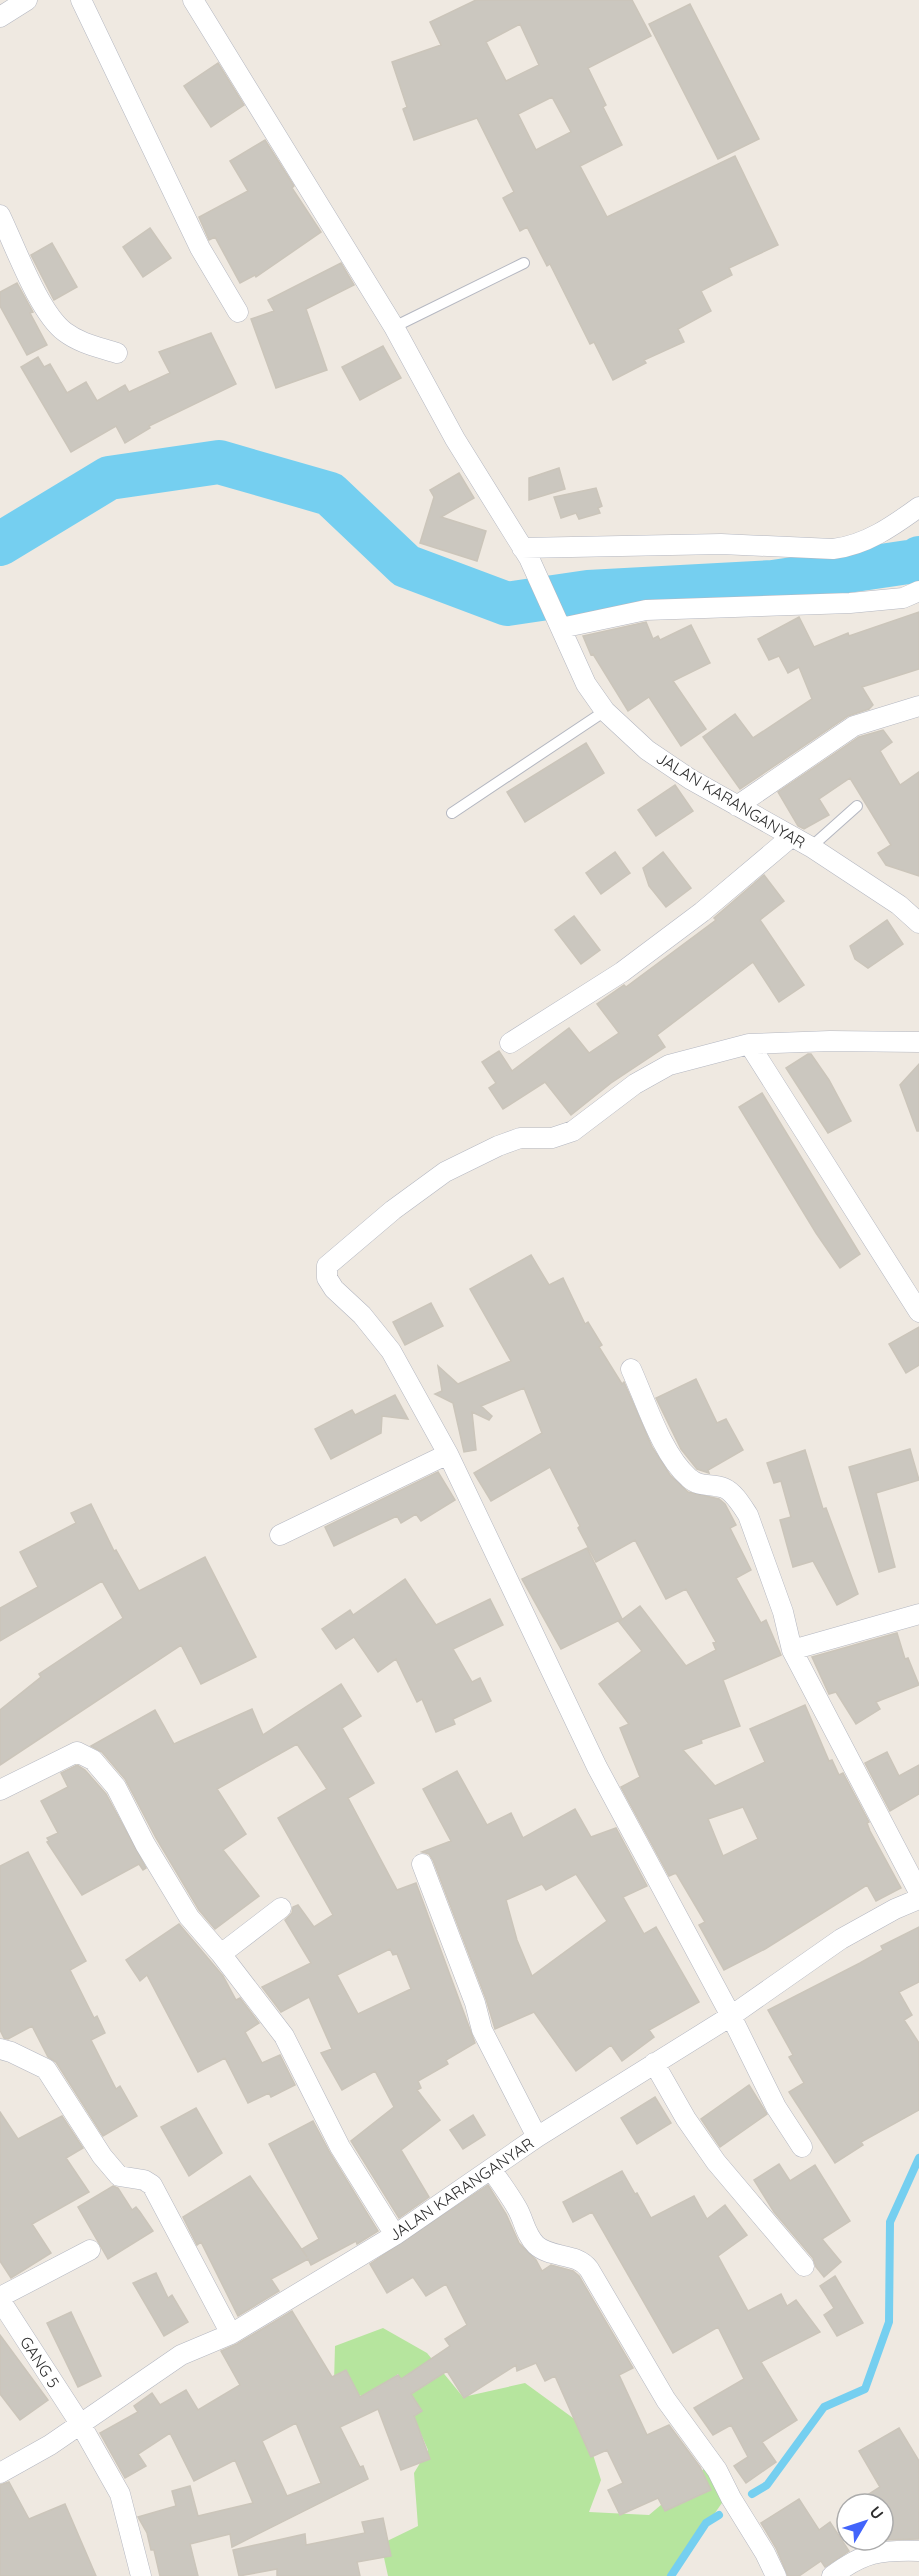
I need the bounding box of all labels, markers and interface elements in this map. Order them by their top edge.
street label: JALAN KARANGANYAR [653,748,809,852]
street label: JALAN KARANGANYAR [385,2133,537,2245]
street label: GANG 5 [16,2333,64,2391]
north arrow [835,2492,895,2552]
text: U [865,2502,888,2523]

